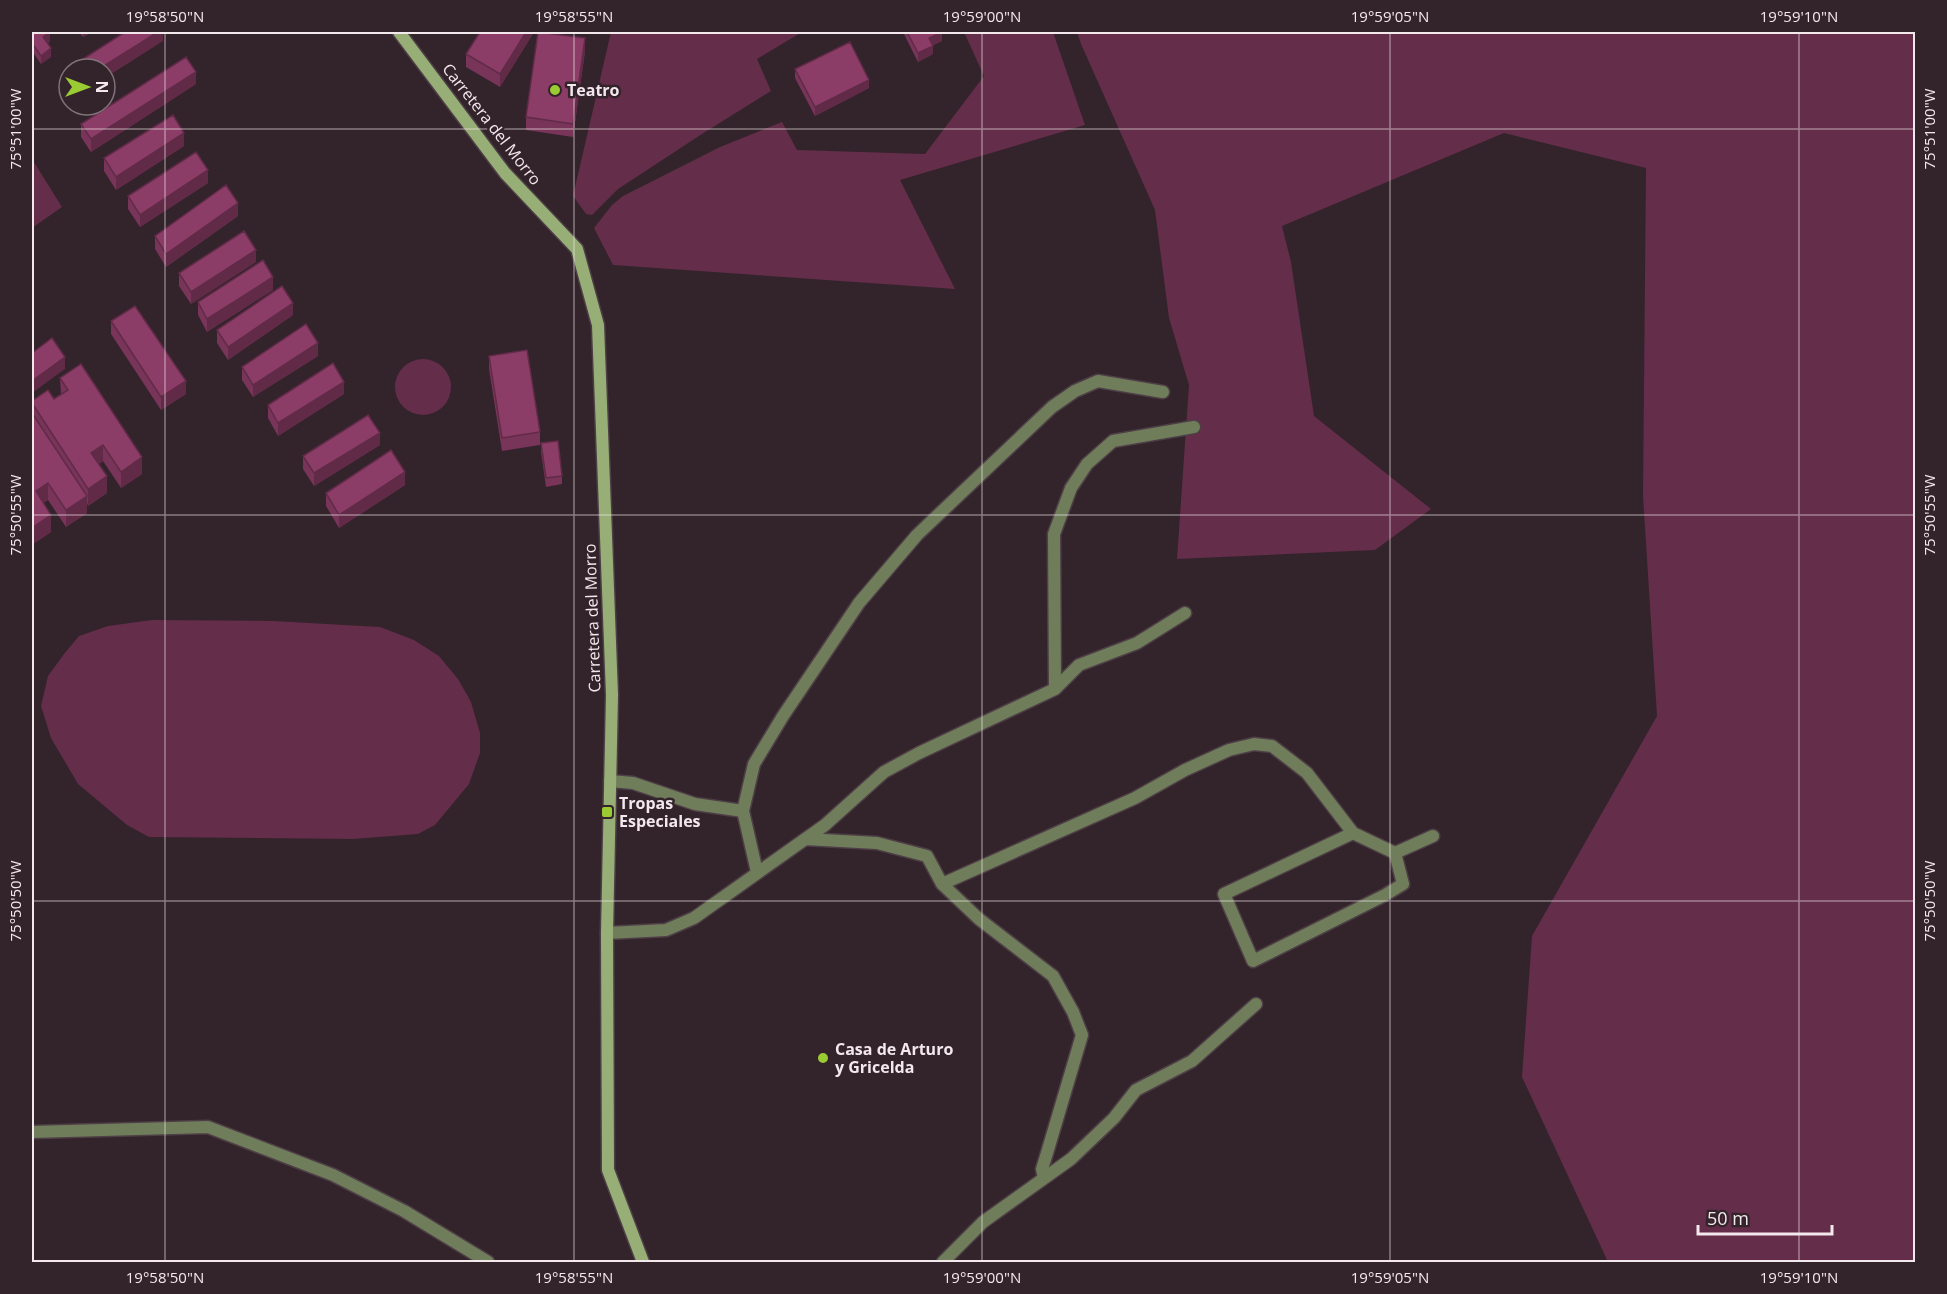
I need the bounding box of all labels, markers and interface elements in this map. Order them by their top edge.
text: 19°58'50"N [126,6,204,26]
text: 19°58'55"N [535,6,613,26]
text: 19°59'00"N [943,6,1021,26]
text: 19°59'05"N [1351,6,1429,26]
text: 19°59'10"N [1760,6,1838,26]
north arrow [57,57,117,117]
street label: Carretera del Morro [437,59,547,189]
place label: Teatro [567,79,620,101]
text: N [91,80,113,94]
marker: Teatro [548,83,562,97]
text: 75°51'00"W [5,88,25,170]
text: 75°51'00"W [1919,88,1939,170]
text: 75°50'55"W [5,474,25,556]
text: 75°50'55"W [1919,474,1939,556]
street label: Carretera del Morro [578,543,606,693]
place label: Tropas Especiales [619,792,701,832]
marker: Tropas Especiales [600,805,614,819]
text: 75°50'50"W [5,860,25,942]
text: 75°50'50"W [1919,860,1939,942]
place label: Casa de Arturo y Gricelda [835,1038,953,1078]
marker: Casa de Arturo y Gricelda [816,1051,830,1065]
scale bar [1698,1198,1832,1236]
text: 50 m [1707,1206,1749,1230]
text: 19°58'50"N [126,1267,204,1287]
text: 19°58'55"N [535,1267,613,1287]
text: 19°59'00"N [943,1267,1021,1287]
text: 19°59'05"N [1351,1267,1429,1287]
text: 19°59'10"N [1760,1267,1838,1287]

